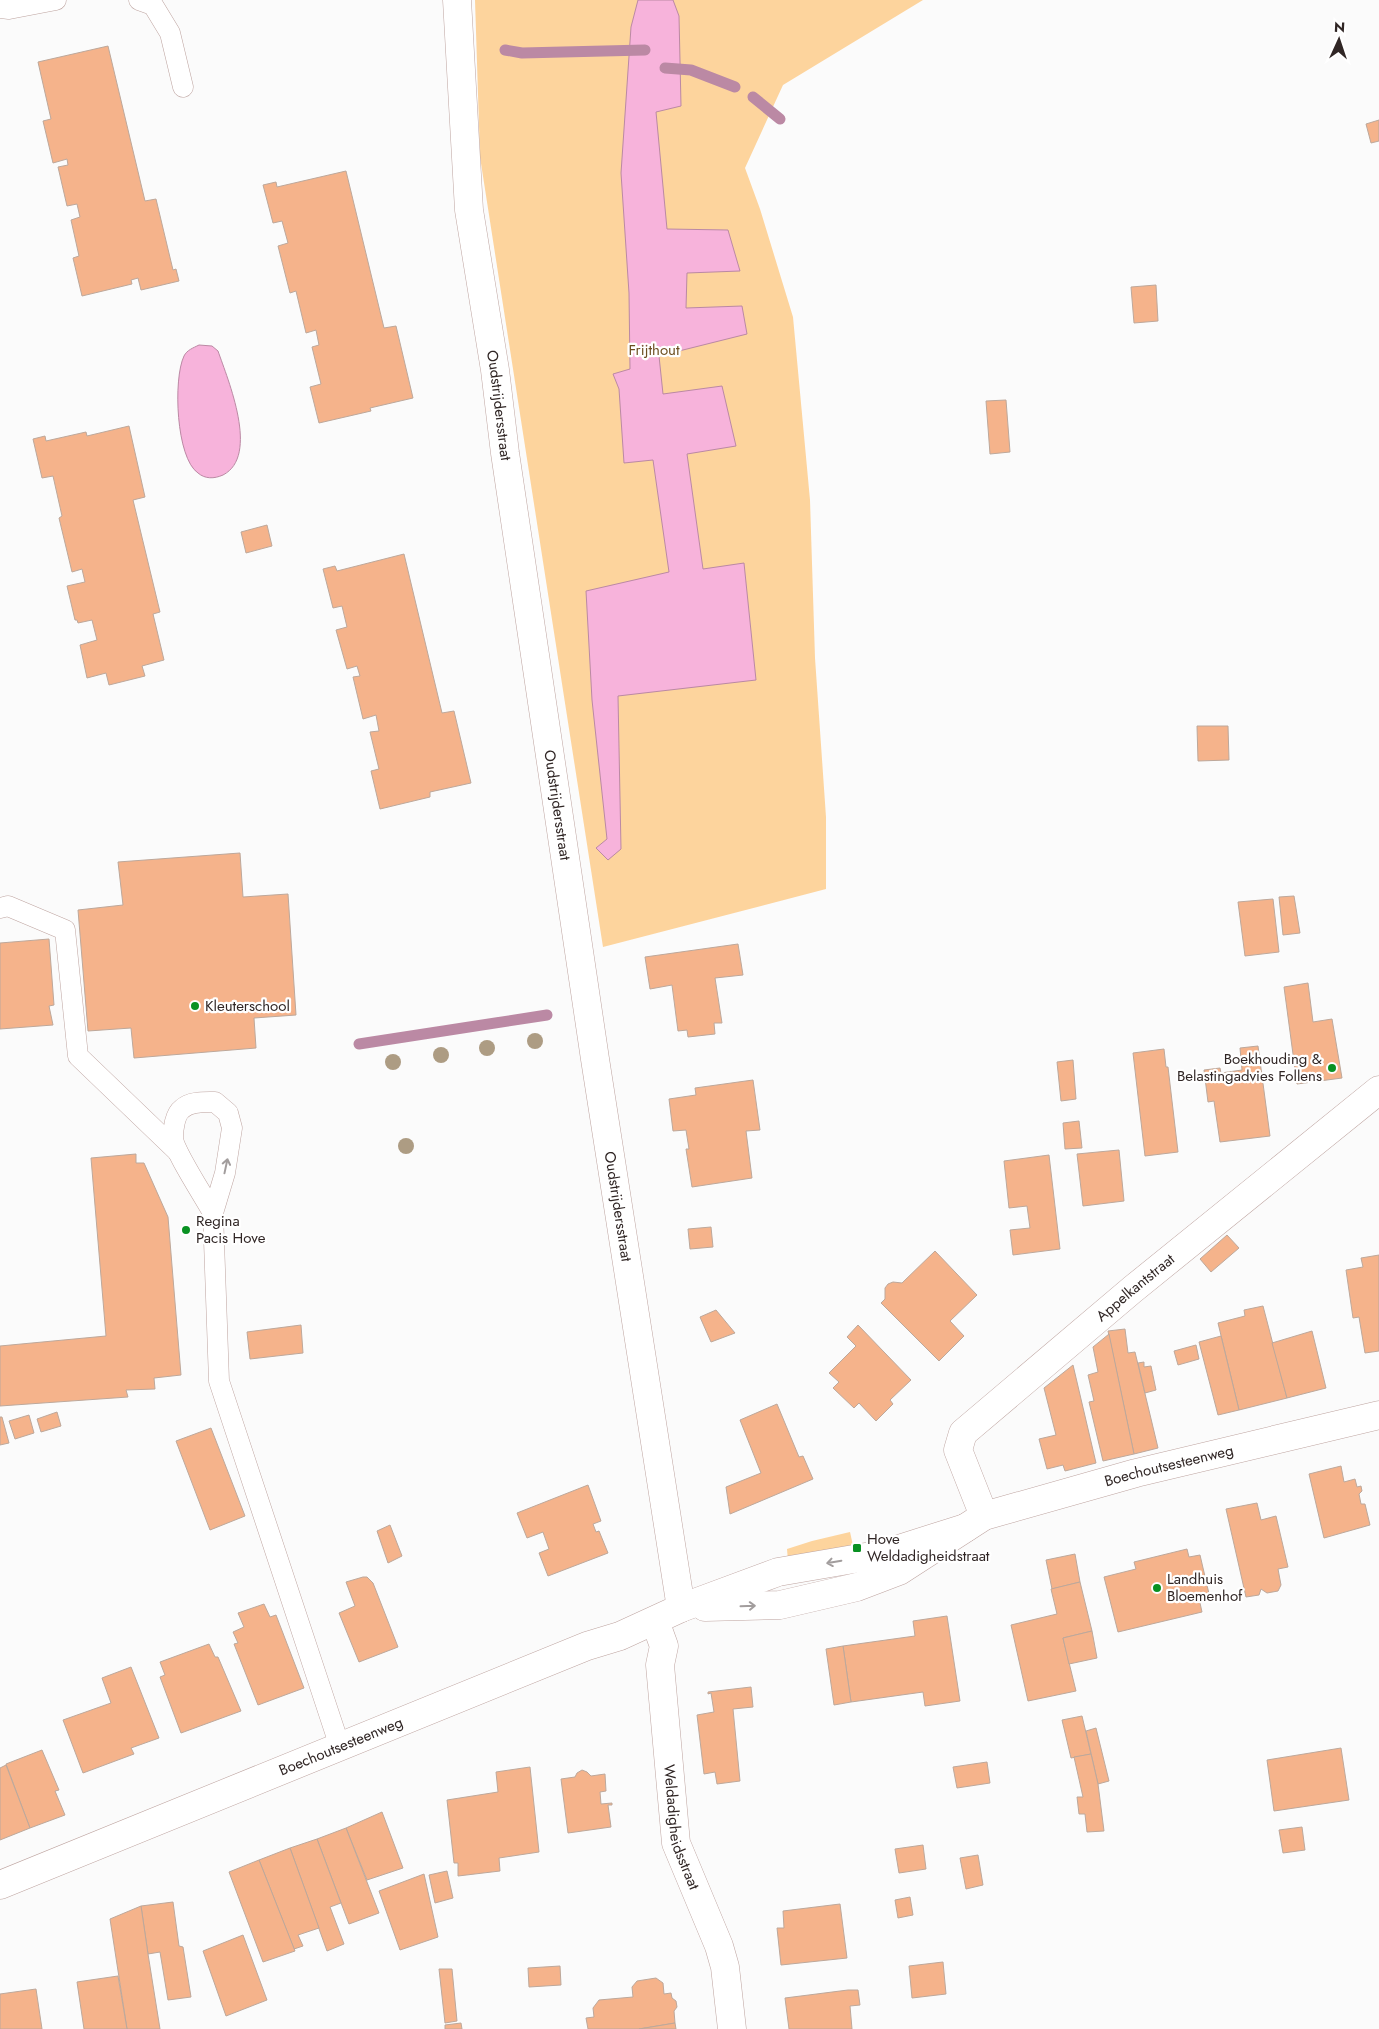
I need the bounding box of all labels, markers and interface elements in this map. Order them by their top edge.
north arrow [1314,15,1364,65]
text: N [1334,17,1346,37]
park label: Frijthout [628,339,680,361]
street label: Oudstrijdersstraat [481,348,517,462]
street label: Oudstrijdersstraat [538,749,576,862]
place label: Kleuterschool [205,995,290,1017]
marker: Kleuterschool [189,1000,201,1012]
place label: Boekhouding & Belastingadvies Follens [1177,1048,1322,1087]
marker: Boekhouding & Belastingadvies Follens [1326,1062,1338,1074]
street label: Oudstrijdersstraat [599,1150,638,1264]
one-way arrow [222,1159,232,1175]
place label: Regina Pacis Hove [196,1210,266,1249]
marker: Regina Pacis Hove [180,1224,192,1236]
street label: Appelkantstraat [1091,1248,1180,1327]
street label: Boechoutsesteenweg [1102,1439,1236,1492]
place label: Hove Weldadigheidstraat [867,1528,990,1567]
marker: Hove Weldadigheidstraat [851,1542,863,1554]
one-way arrow [826,1558,842,1568]
place label: Landhuis Bloemenhof [1167,1568,1243,1607]
marker: Landhuis Bloemenhof [1151,1582,1163,1594]
one-way arrow [739,1601,755,1610]
street label: Boechoutsesteenweg [276,1711,406,1781]
street label: Weldadigheidsstraat [658,1763,705,1893]

